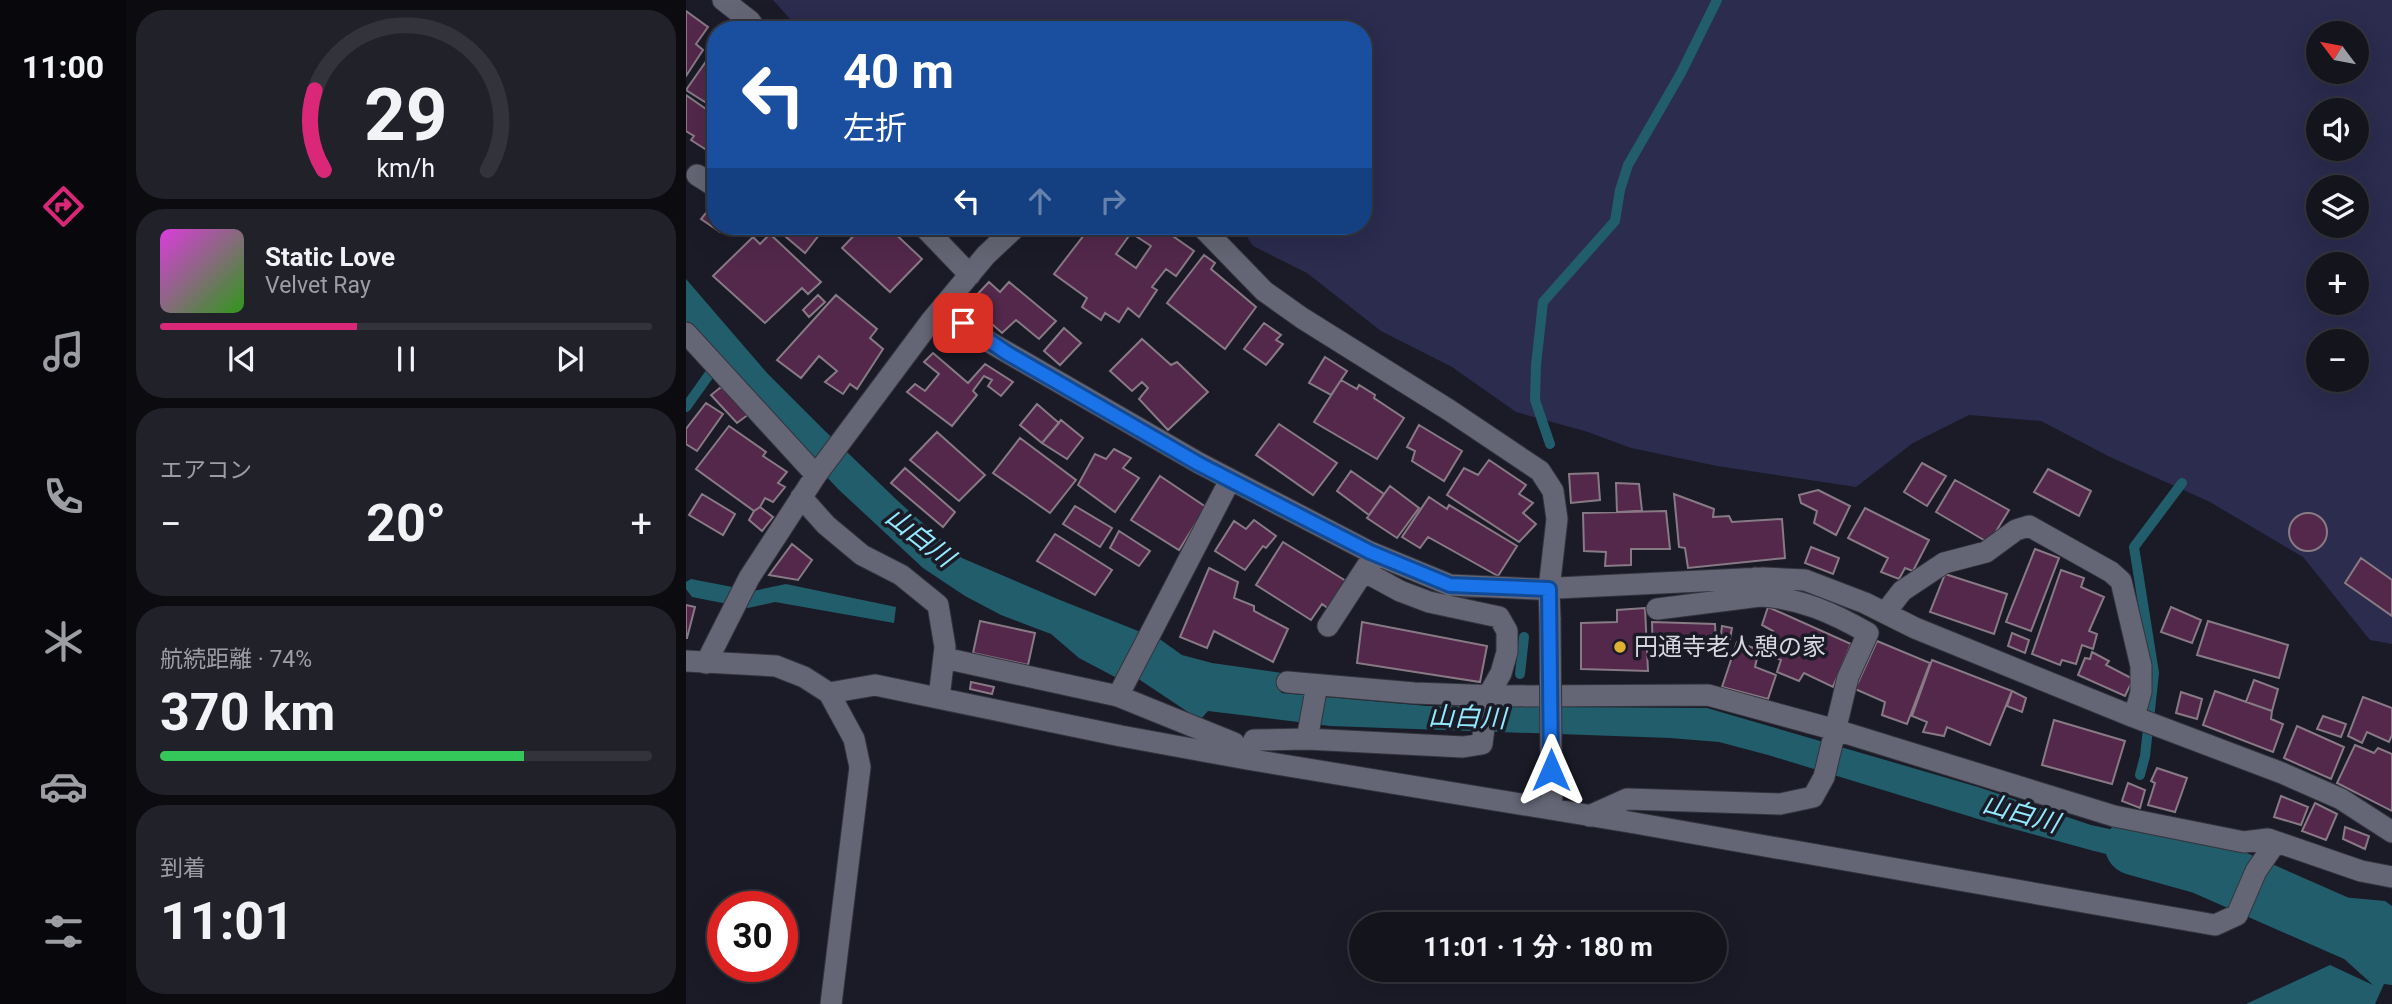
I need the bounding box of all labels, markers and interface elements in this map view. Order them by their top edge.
north arrow [2306,21,2370,84]
map controls [2306,21,2369,392]
text: 40 m [843,43,954,100]
text: 11:00 [22,48,104,86]
icon: left [728,49,819,140]
text: 29 [364,73,448,159]
button: sound [2306,98,2369,161]
text: 左折 [843,109,907,147]
text: km/h [377,154,435,183]
button: layers [2306,175,2369,238]
icon: directions [39,182,88,231]
icon: left [948,182,986,220]
icon: ahead [1021,182,1059,220]
icon: right [1094,182,1132,220]
text: Static Love [265,242,395,272]
button: + [2306,252,2369,315]
text: Velvet Ray [265,272,371,299]
pin [933,293,993,353]
icon: arrive [944,304,982,342]
icon: music [39,327,88,376]
button: − [2306,329,2369,392]
icon: previous [223,340,261,378]
icon: pause [387,340,425,378]
icon: next [551,340,589,378]
text: エアコン [160,457,252,484]
icon: phone [39,472,88,521]
text: 20° [366,493,446,554]
water label: 山白川 [880,501,962,575]
text: − [160,502,182,546]
text: + [630,502,652,546]
icon: climate [39,617,88,666]
place label: 円通寺老人憩の家 [1634,633,1826,661]
marker: 円通寺老人憩の家 [1612,639,1628,655]
text: 航続距離 · 74% [160,646,312,673]
text: 370 km [160,682,335,743]
water label: 山白川 [1427,701,1509,733]
position arrow [1514,733,1588,807]
icon: car [39,762,88,811]
water label: 山白川 [1979,788,2066,839]
text: 到着 [160,855,206,882]
text: 11:01 [160,891,294,952]
speed limit sign: 30 [707,891,798,982]
icon: filters [39,907,88,956]
text: 11:01 · 1 分 · 180 m [1423,932,1653,962]

